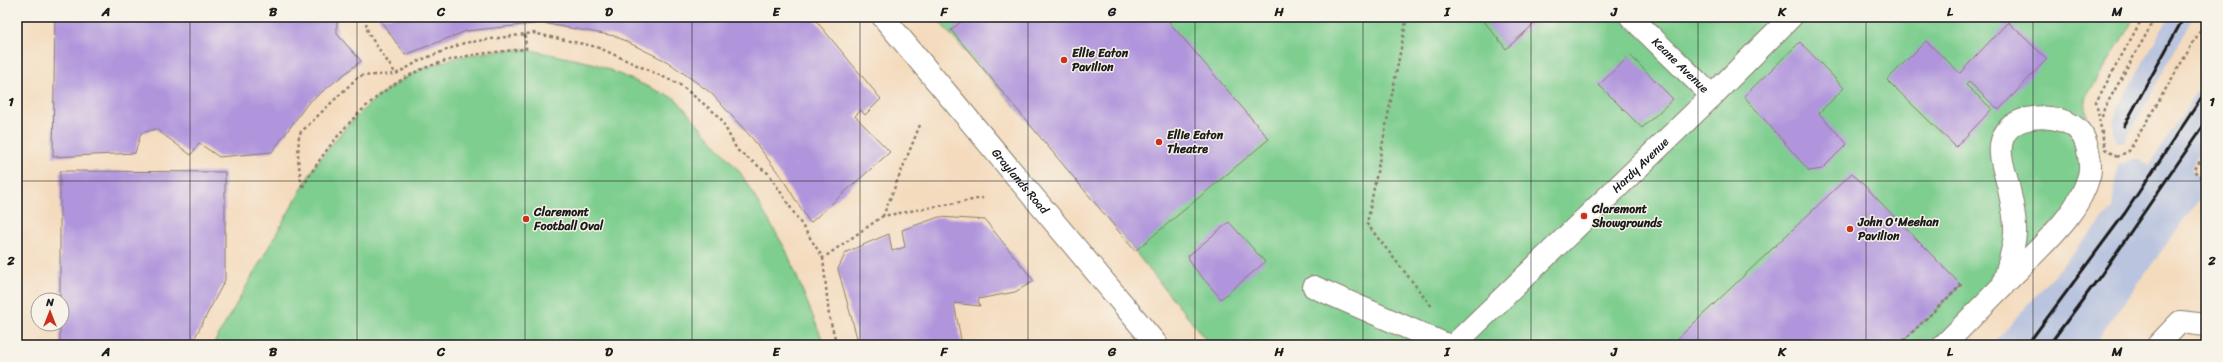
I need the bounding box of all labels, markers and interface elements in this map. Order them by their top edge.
text: A [101,0,110,23]
text: B [269,0,278,23]
text: C [436,0,446,23]
text: D [605,0,613,23]
text: E [772,0,781,23]
text: F [939,0,948,23]
text: G [1107,0,1117,23]
text: H [1273,0,1284,23]
text: I [1443,0,1451,23]
text: J [1610,0,1618,23]
text: K [1777,0,1787,23]
text: L [1947,0,1954,23]
text: M [2111,0,2123,23]
street label: Keane Avenue [1646,32,1714,99]
place label: Ellie Eaton Pavilion [1072,42,1129,78]
marker: Ellie Eaton Pavilion [1059,55,1069,65]
text: 1 [8,90,14,113]
text: 1 [2209,90,2215,113]
place label: Ellie Eaton Theatre [1167,124,1224,160]
street label: Hardy Avenue [1606,132,1675,199]
marker: Ellie Eaton Theatre [1154,137,1164,147]
street label: Graylands Road [986,143,1056,220]
place label: Claremont Showgrounds [1591,198,1663,234]
place label: Claremont Football Oval [533,201,604,237]
marker: Claremont Showgrounds [1579,211,1589,221]
place label: John O'Meehan Pavilion [1857,211,1939,247]
marker: Claremont Football Oval [521,214,531,224]
marker: John O'Meehan Pavilion [1845,224,1855,234]
text: 2 [6,249,15,272]
text: 2 [2207,249,2216,272]
north arrow [30,292,70,332]
text: N [45,293,54,312]
text: A [101,340,110,362]
text: B [269,340,278,362]
text: C [436,340,446,362]
text: D [605,340,613,362]
text: E [772,340,781,362]
text: F [939,340,948,362]
text: G [1107,340,1117,362]
text: H [1273,340,1284,362]
text: I [1443,340,1451,362]
text: J [1610,340,1618,362]
text: K [1777,340,1787,362]
text: L [1947,340,1954,362]
text: M [2111,340,2123,362]

